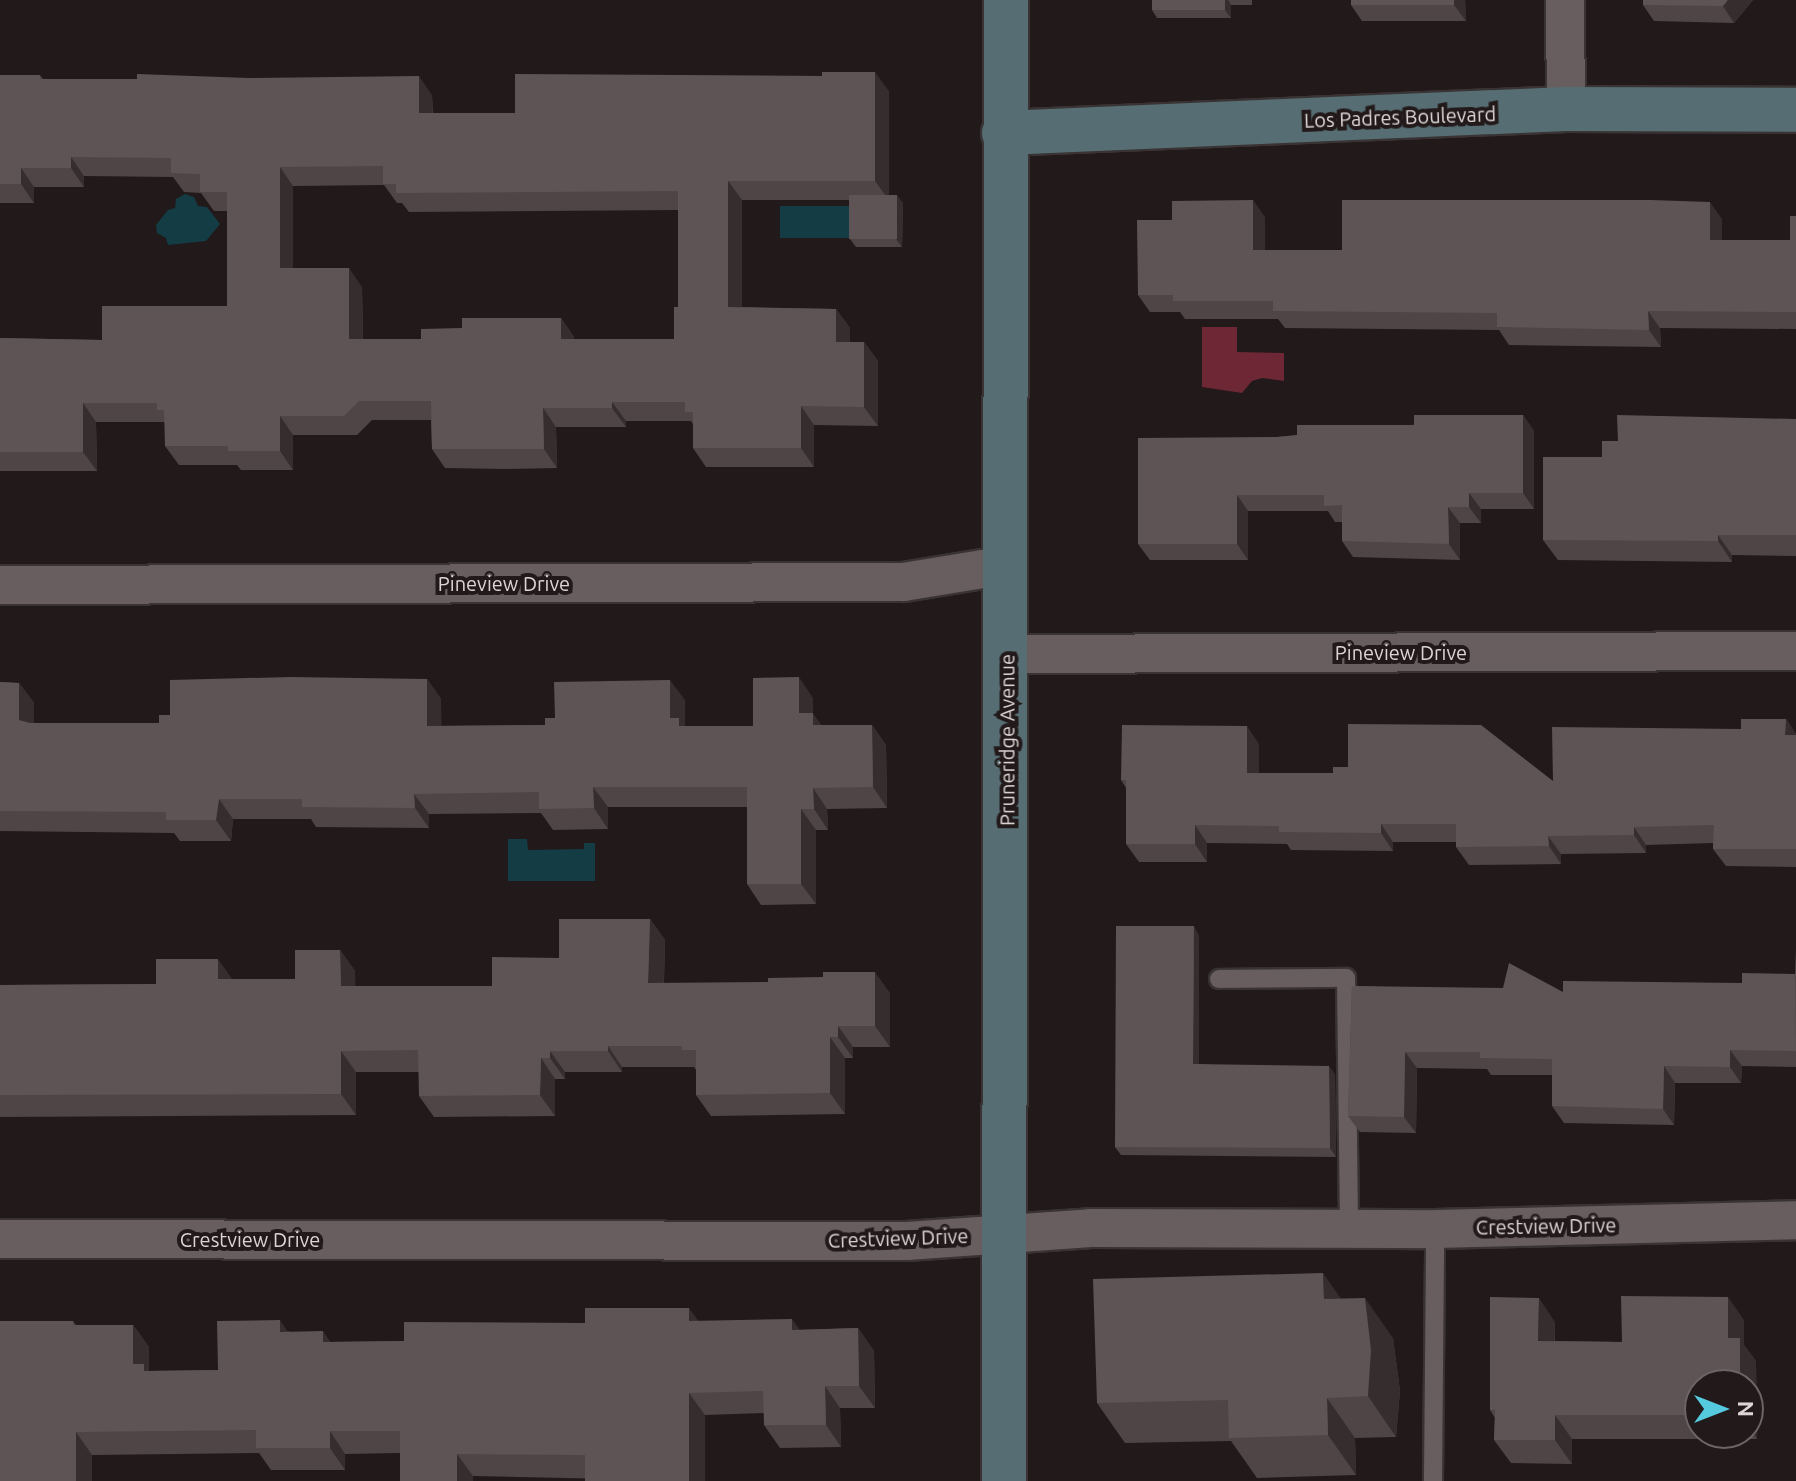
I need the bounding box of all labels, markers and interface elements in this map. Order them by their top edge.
street label: Los Padres Boulevard [1304,102,1496,132]
street label: Pineview Drive [438,571,570,595]
street label: Pineview Drive [1335,640,1467,664]
street label: Pruneridge Avenue [995,654,1019,826]
street label: Crestview Drive [1476,1213,1616,1239]
street label: Crestview Drive [827,1224,969,1252]
street label: Crestview Drive [180,1227,320,1251]
north arrow [1684,1369,1764,1449]
text: N [1734,1401,1759,1417]

